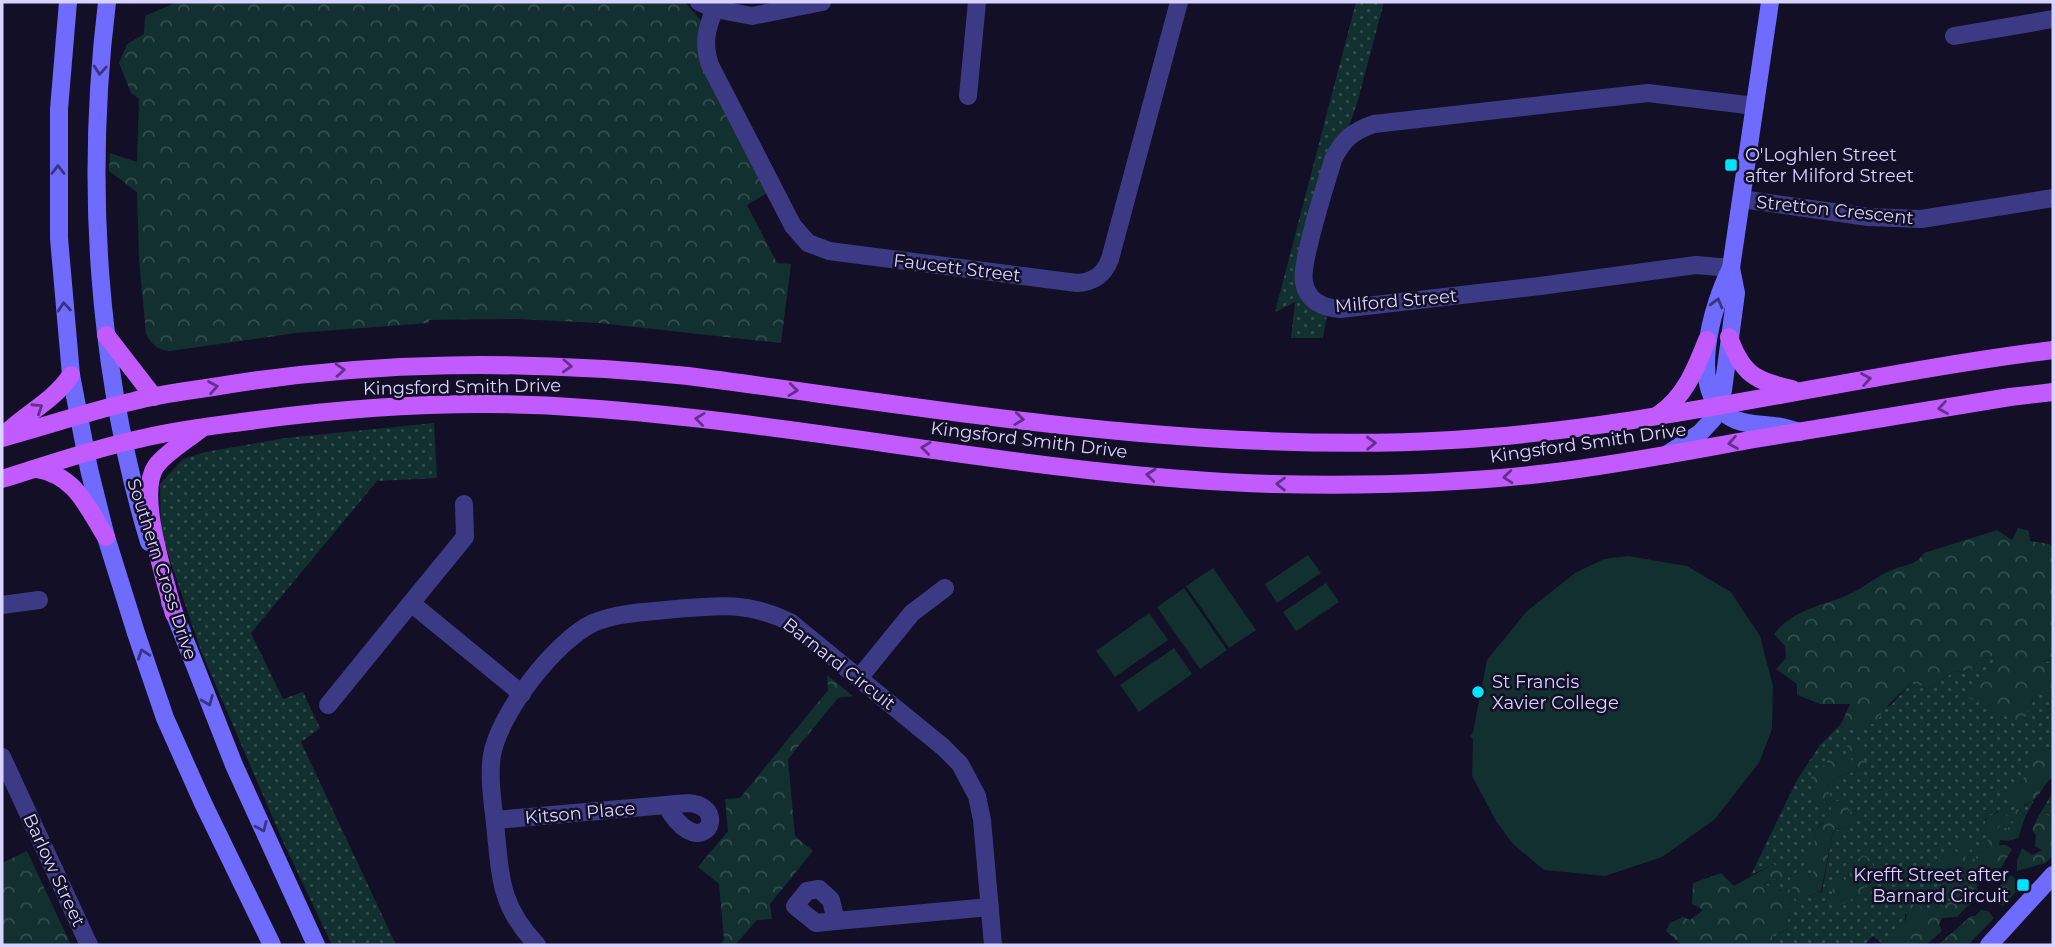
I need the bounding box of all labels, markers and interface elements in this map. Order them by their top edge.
one-way arrow [93,64,108,75]
place label: O'Loghlen Street after Milford Street [1745,144,1914,187]
marker: O'Loghlen Street after Milford Street [1723,157,1739,173]
one-way arrow [50,164,66,175]
street label: Stretton Crescent [1755,191,1915,229]
street label: Faucett Street [892,249,1022,287]
street label: Milford Street [1334,285,1458,317]
one-way arrow [1708,297,1723,309]
one-way arrow [57,301,72,312]
one-way arrow [562,358,573,373]
one-way arrow [334,363,345,378]
one-way arrow [1860,372,1872,387]
street label: Kingsford Smith Drive [363,374,561,400]
one-way arrow [207,380,219,395]
one-way arrow [787,382,799,397]
one-way arrow [1937,400,1949,415]
one-way arrow [30,403,43,416]
one-way arrow [1013,411,1024,426]
one-way arrow [694,412,706,427]
street label: Kingsford Smith Drive [929,417,1129,463]
street label: Kingsford Smith Drive [1488,418,1688,468]
one-way arrow [1366,435,1377,451]
one-way arrow [1727,435,1739,450]
one-way arrow [920,441,931,456]
one-way arrow [1146,468,1157,483]
one-way arrow [1502,469,1514,484]
street label: Southern Cross Drive [122,476,202,663]
one-way arrow [1275,476,1285,492]
street label: Barnard Circuit [778,613,900,715]
one-way arrow [137,648,151,660]
place label: St Francis Xavier College [1492,671,1619,714]
marker: St Francis Xavier College [1470,684,1486,700]
one-way arrow [199,694,213,706]
street label: Kitson Place [524,797,636,829]
street label: Barlow Street [18,810,90,930]
one-way arrow [254,820,268,833]
place label: Krefft Street after Barnard Circuit [1853,864,2009,907]
marker: Krefft Street after Barnard Circuit [2015,877,2031,893]

